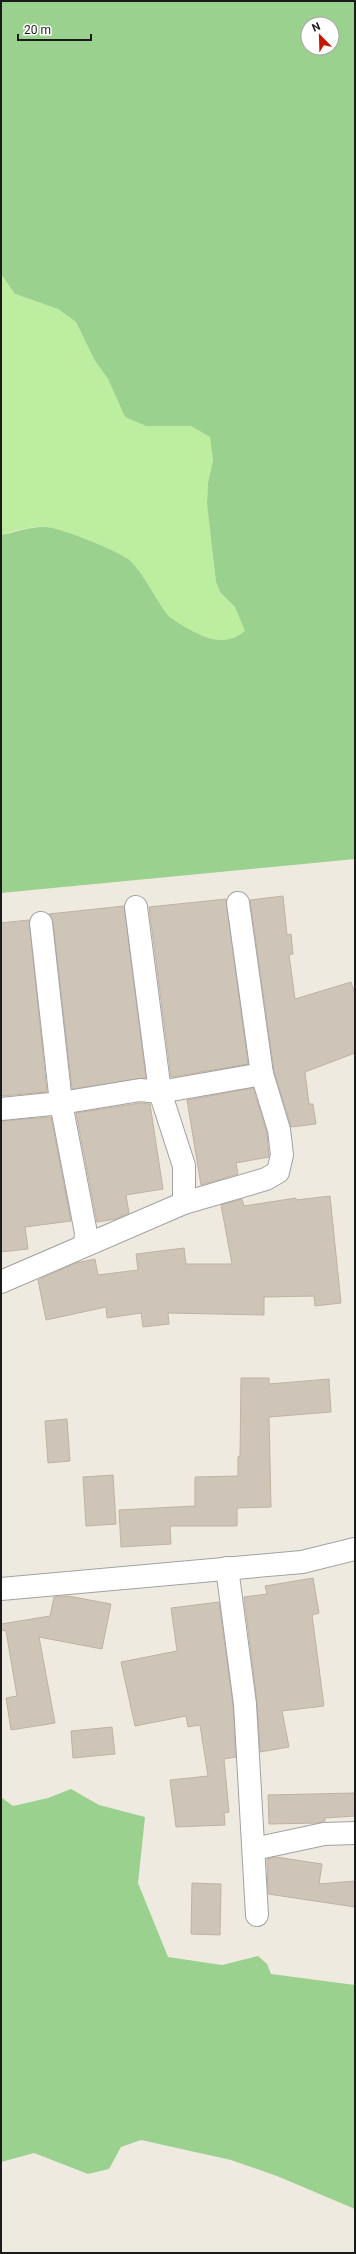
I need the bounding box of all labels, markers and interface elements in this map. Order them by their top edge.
scale bar [18,16,91,42]
north arrow [300,16,340,56]
text: N [310,20,323,35]
text: 20 m [24,23,51,37]

